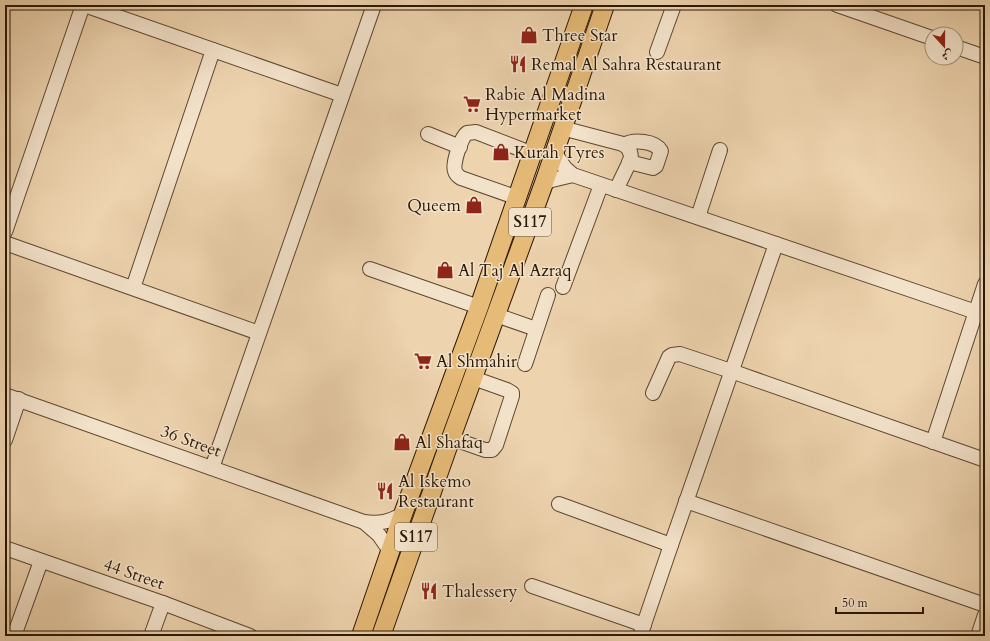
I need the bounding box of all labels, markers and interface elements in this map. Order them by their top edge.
place label: Three Star [542,24,618,47]
shop icon: Three Star [519,25,539,45]
north arrow [924,26,964,66]
text: ش [940,46,955,64]
place label: Remal Al Sahra Restaurant [531,53,722,76]
restaurant icon: Remal Al Sahra Restaurant [508,54,528,74]
place label: Rabie Al Madina Hypermarket [485,83,606,126]
supermarket icon: Rabie Al Madina Hypermarket [462,94,482,114]
place label: Kurah Tyres [514,141,605,164]
shop icon: Kurah Tyres [491,142,511,162]
place label: Queem [407,194,462,217]
shop icon: Queem [464,195,484,215]
road number: S117 [509,208,551,236]
place label: Al Taj Al Azraq [458,259,572,282]
shop icon: Al Taj Al Azraq [435,260,455,280]
place label: Al Shmahir [436,350,518,373]
supermarket icon: Al Shmahir [413,351,433,371]
street label: 36 Street [158,419,225,463]
place label: Al Shafaq [415,431,484,454]
shop icon: Al Shafaq [392,432,412,452]
place label: Al Iskemo Restaurant [398,470,474,513]
restaurant icon: Al Iskemo Restaurant [375,481,395,501]
road number: S117 [395,523,437,551]
street label: 44 Street [101,553,168,595]
place label: Thalessery [442,580,517,603]
restaurant icon: Thalessery [419,581,439,601]
scale bar [836,589,923,615]
text: 50 m [842,595,869,611]

